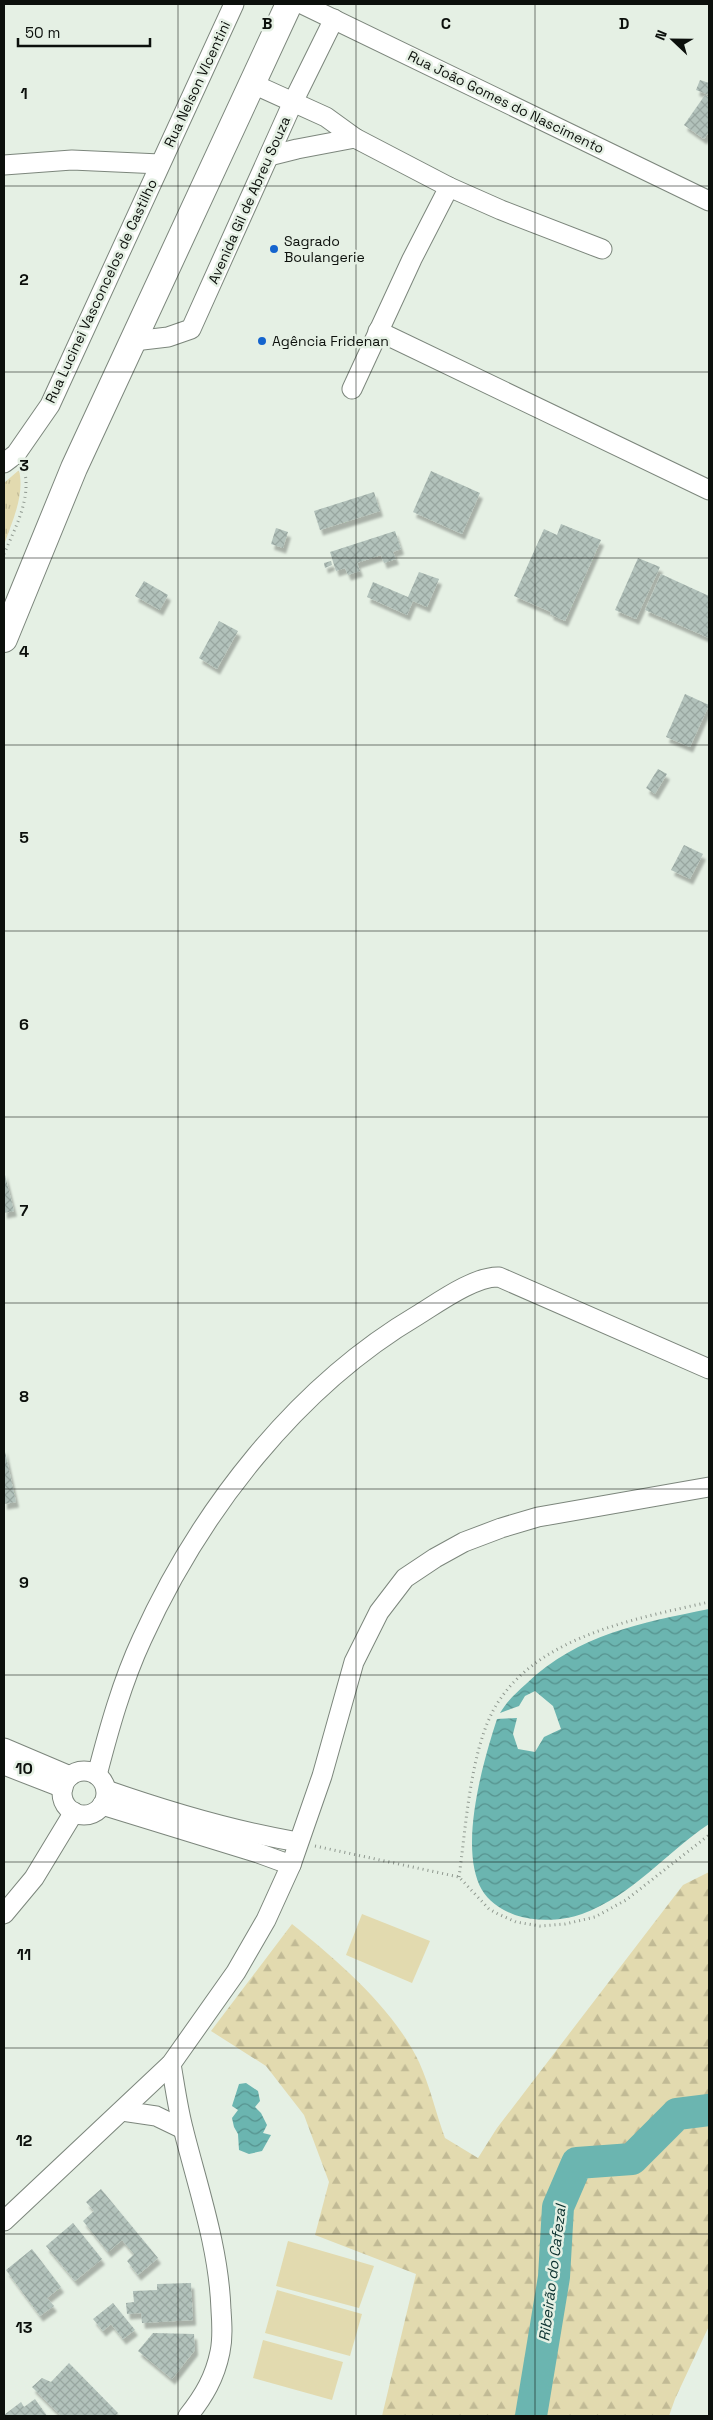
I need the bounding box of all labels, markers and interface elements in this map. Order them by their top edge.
text: B [262,13,272,34]
text: C [441,13,451,34]
text: D [619,13,629,34]
scale bar [18,15,150,47]
north arrow [648,15,698,65]
street label: Rua Nelson VIcentini [160,18,234,150]
text: 50 m [25,23,60,42]
text: N [651,27,671,43]
street label: Rua João Gomes do Nascimento [405,47,607,157]
text: 1 [20,83,28,104]
street label: Avenida Gil de Abreu Souza [204,113,294,287]
street label: Rua Lucinei Vasconcelos de Castilho [41,176,161,406]
place label: Sagrado Boulangerie [284,232,365,266]
marker: Sagrado Boulangerie [268,243,280,255]
text: 2 [19,269,29,290]
place label: Agência Fridenan [272,332,389,350]
marker: Agência Fridenan [256,335,268,347]
text: 3 [19,455,29,476]
text: 4 [19,641,29,662]
text: 5 [19,827,29,848]
text: 6 [19,1014,29,1035]
text: 7 [20,1200,29,1221]
text: 8 [19,1386,29,1407]
text: 9 [19,1572,29,1593]
text: 10 [15,1758,33,1779]
text: 11 [17,1944,31,1965]
text: 12 [16,2130,32,2151]
water label: Ribeirão do Cafezal [534,2201,570,2343]
text: 13 [16,2317,33,2338]

